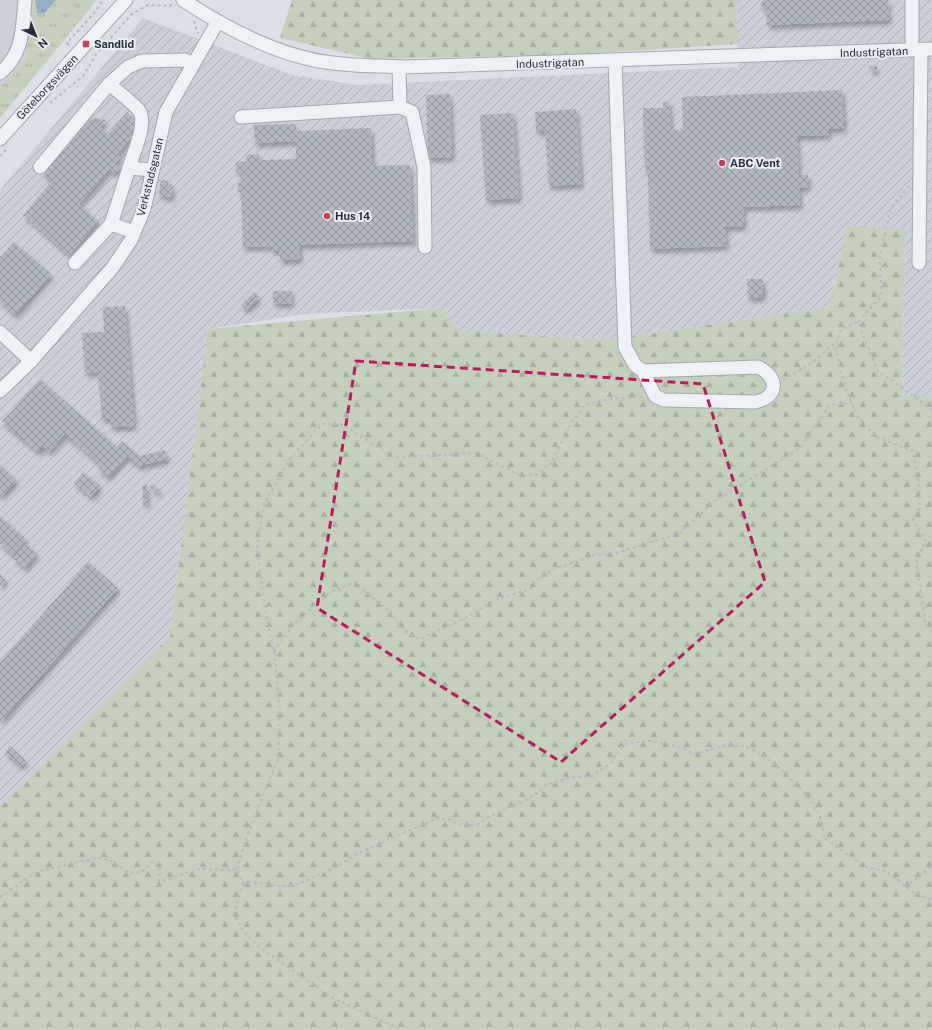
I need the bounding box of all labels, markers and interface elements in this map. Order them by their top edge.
north arrow [16,16,56,56]
text: N [36,36,50,51]
place label: Sandlid [94,38,134,50]
marker: Sandlid [81,39,91,49]
street label: Industrigatan [840,45,908,59]
street label: Göteborgsvägen [14,52,80,122]
street label: Industrigatan [516,56,584,70]
street label: Verkstadsgatan [134,136,166,218]
place label: ABC Vent [730,157,780,169]
marker: ABC Vent [717,158,727,168]
place label: Hus 14 [335,210,370,222]
marker: Hus 14 [322,211,332,221]

